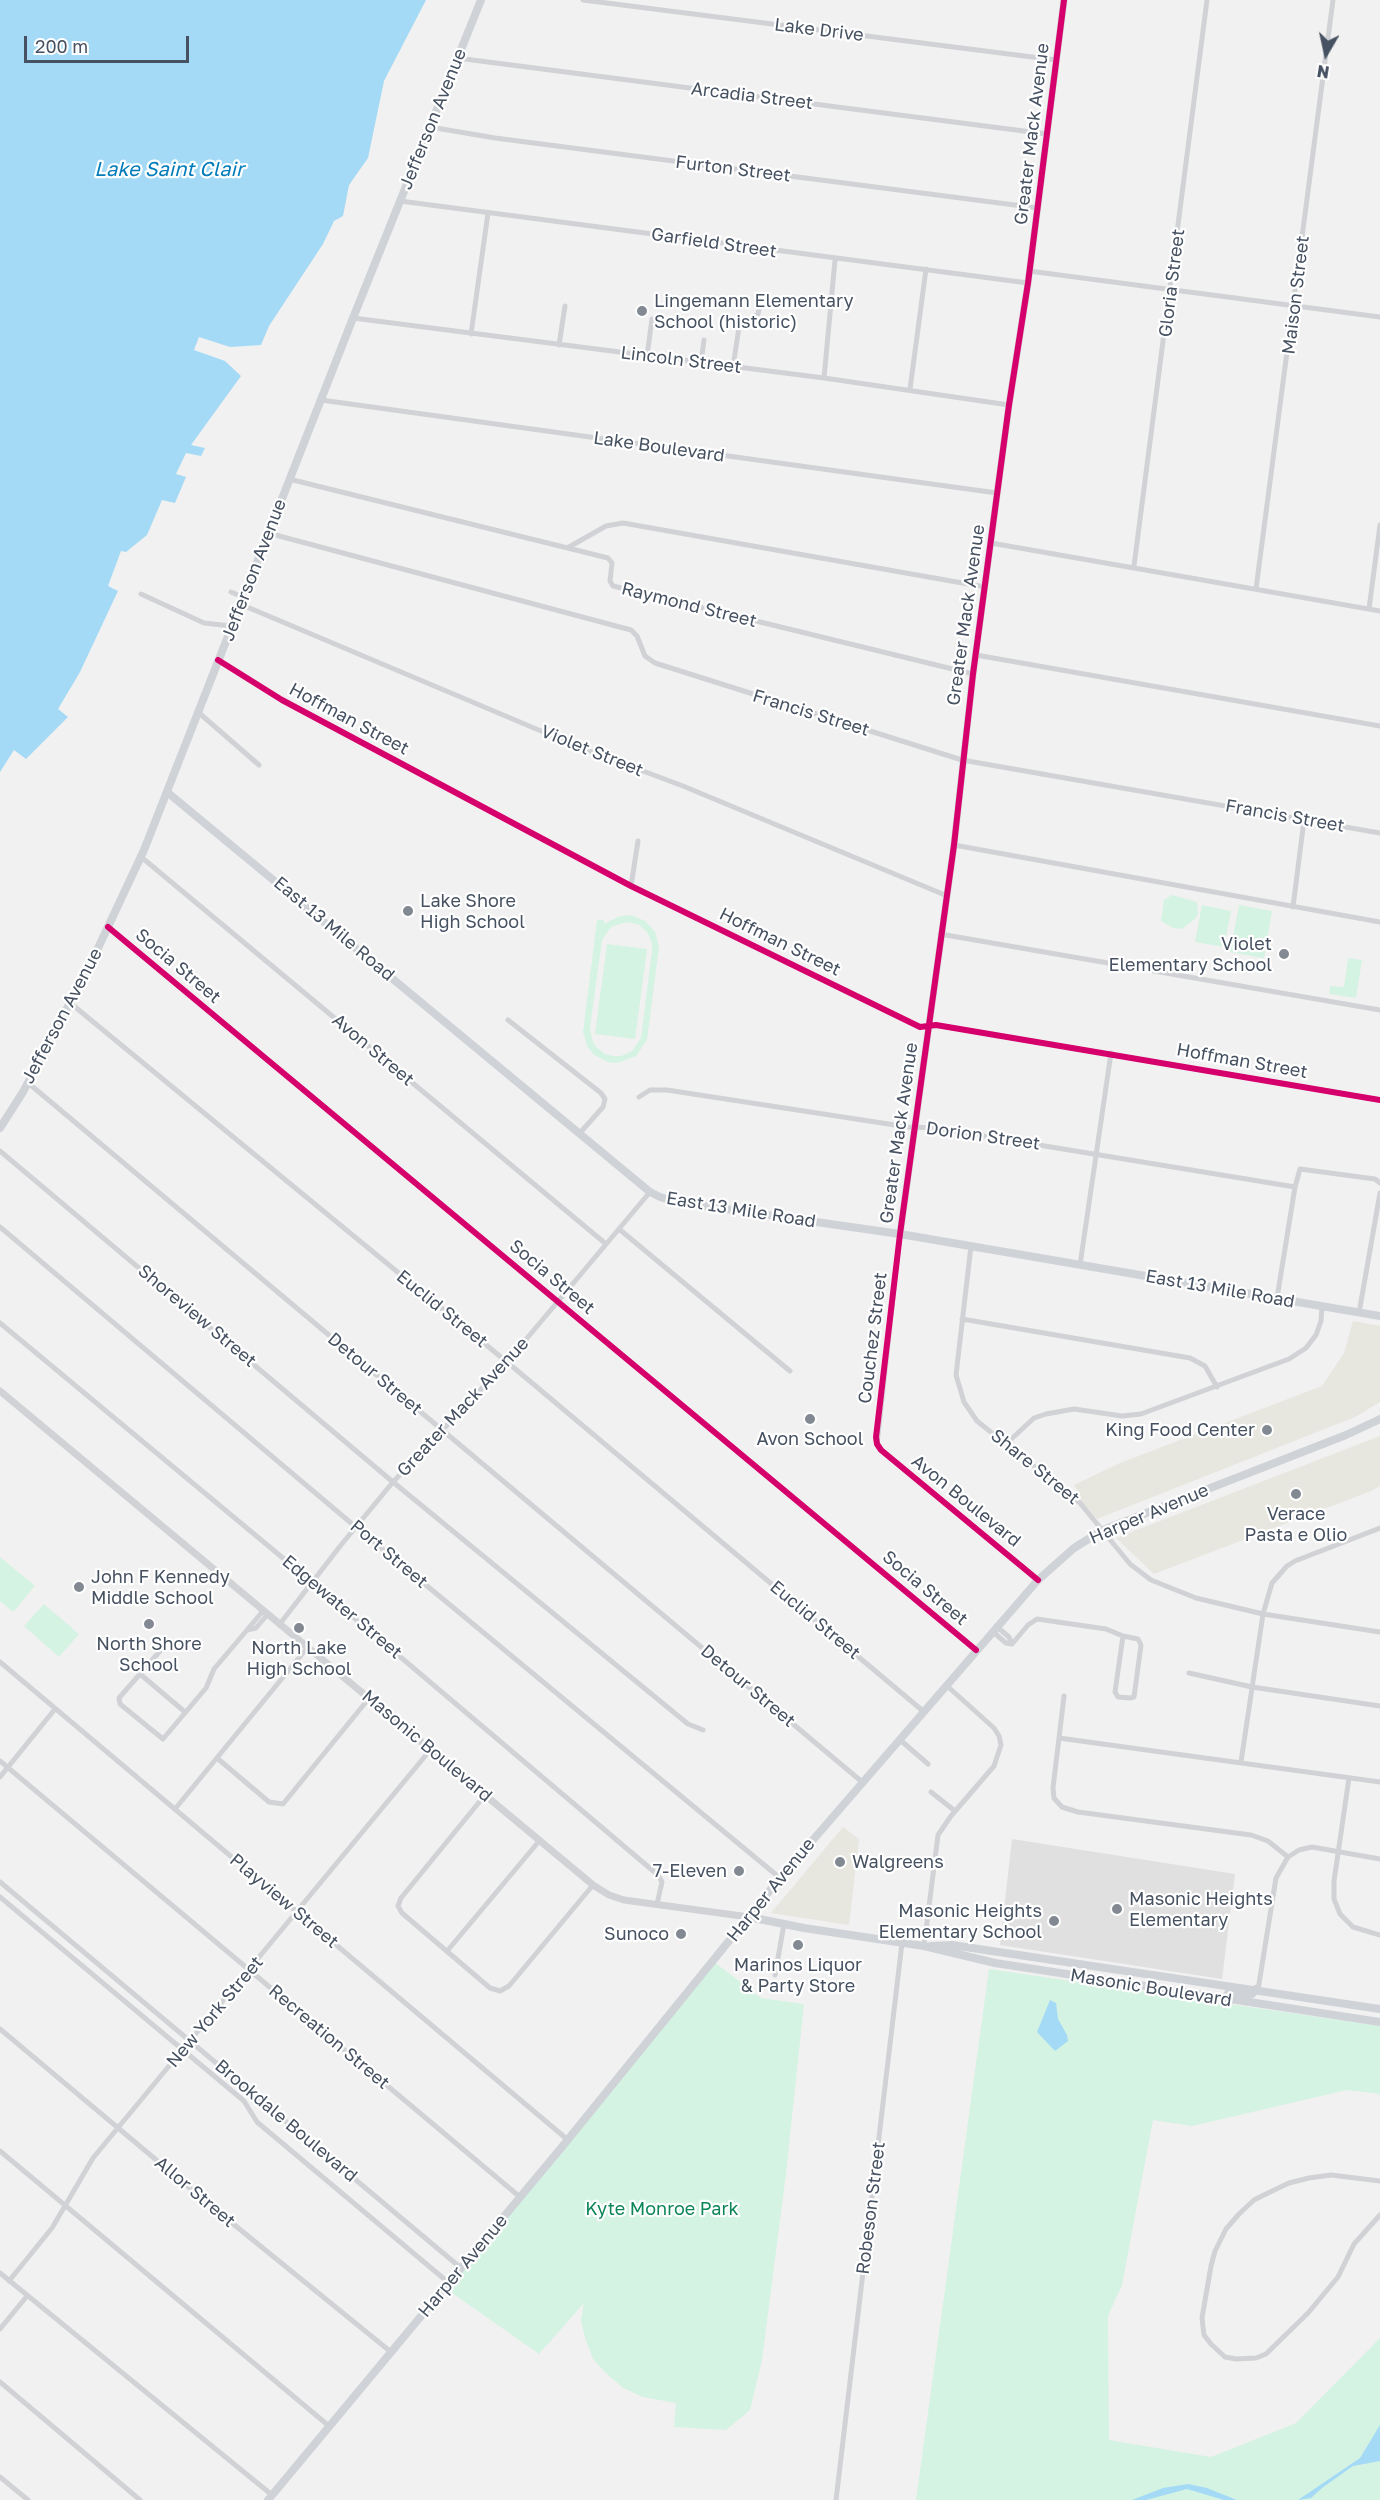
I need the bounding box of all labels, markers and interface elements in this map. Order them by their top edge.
street label: Lake Drive [773,14,865,46]
scale bar [27,24,192,62]
north arrow [1296,24,1356,84]
text: 200 m [35,35,88,57]
street label: Greater Mack Avenue [1010,42,1054,226]
street label: Jefferson Avenue [395,45,471,193]
text: N [1316,61,1331,83]
street label: Arcadia Street [690,78,814,114]
street label: Furton Street [674,151,792,187]
water label: Lake Saint Clair [94,158,244,182]
street label: Garfield Street [650,224,778,262]
street label: Gloria Street [1155,228,1189,338]
street label: Maison Street [1278,234,1314,356]
place label: Lingemann Elementary School (historic) [654,290,854,332]
marker: Lingemann Elementary School (historic) [635,304,649,318]
street label: Lincoln Street [619,342,743,378]
street label: Lake Boulevard [592,427,726,467]
street label: Jefferson Avenue [217,496,291,644]
street label: Greater Mack Avenue [943,523,989,707]
street label: Raymond Street [619,578,759,632]
street label: Hoffman Street [285,678,413,760]
street label: Francis Street [750,685,872,741]
street label: Violet Street [538,721,646,781]
street label: Francis Street [1224,795,1346,837]
street label: East 13 Mile Road [269,872,399,986]
place label: Lake Shore High School [420,890,525,932]
street label: Hoffman Street [716,903,844,981]
marker: Lake Shore High School [401,904,415,918]
street label: Socia Street [131,924,225,1008]
place label: Violet Elementary School [1108,933,1272,976]
street label: Jefferson Avenue [17,945,107,1087]
marker: Violet Elementary School [1277,947,1291,961]
street label: Avon Street [328,1009,418,1091]
street label: Hoffman Street [1175,1039,1309,1083]
street label: Greater Mack Avenue [876,1041,922,1225]
street label: Dorion Street [925,1117,1041,1155]
street label: East 13 Mile Road [665,1188,817,1232]
street label: Socia Street [505,1235,599,1319]
street label: Shoreview Street [133,1260,261,1372]
street label: East 13 Mile Road [1144,1265,1296,1313]
street label: Euclid Street [392,1266,492,1352]
street label: Couchez Street [854,1271,892,1405]
street label: Detour Street [323,1328,427,1420]
street label: Greater Mack Avenue [393,1333,533,1481]
marker: Avon School [803,1412,817,1426]
place label: King Food Center [1105,1419,1255,1441]
marker: King Food Center [1260,1423,1274,1437]
street label: Share Street [986,1425,1084,1509]
place label: Avon School [757,1428,863,1450]
street label: Avon Boulevard [907,1450,1025,1552]
street label: Harper Avenue [1086,1479,1212,1549]
marker: Verace Pasta e Olio [1289,1487,1303,1501]
place label: Verace Pasta e Olio [1245,1503,1347,1546]
street label: Port Street [346,1515,432,1593]
street label: Socia Street [878,1546,972,1630]
street label: Edgewater Street [278,1551,406,1663]
place label: John F Kennedy Middle School [91,1566,230,1608]
street label: Euclid Street [765,1576,865,1664]
marker: John F Kennedy Middle School [72,1580,86,1594]
marker: North Shore School [142,1617,156,1631]
marker: North Lake High School [292,1621,306,1635]
place label: North Shore School [96,1633,202,1676]
place label: North Lake High School [247,1637,351,1680]
street label: Detour Street [696,1640,800,1732]
street label: Masonic Boulevard [358,1685,496,1807]
street label: Harper Avenue [723,1834,819,1946]
street label: Playview Street [225,1849,343,1953]
place label: Walgreens [852,1851,944,1873]
marker: Walgreens [833,1855,847,1869]
place label: 7-Eleven [653,1860,727,1882]
marker: 7-Eleven [732,1864,746,1878]
place label: Masonic Heights Elementary [1129,1888,1273,1930]
place label: Masonic Heights Elementary School [878,1900,1042,1942]
marker: Masonic Heights Elementary [1110,1902,1124,1916]
marker: Masonic Heights Elementary School [1047,1914,1061,1928]
place label: Sunoco [604,1923,669,1945]
marker: Sunoco [674,1927,688,1941]
marker: Marinos Liquor & Party Store [791,1938,805,1952]
street label: New York Street [162,1952,268,2072]
place label: Marinos Liquor & Party Store [734,1954,862,1996]
street label: Masonic Boulevard [1069,1965,1233,2011]
street label: Recreation Street [264,1980,394,2094]
street label: Brookdale Boulevard [210,2055,362,2187]
street label: Robeson Street [852,2140,890,2276]
street label: Allor Street [150,2152,240,2232]
park label: Kyte Monroe Park [585,2198,739,2220]
street label: Harper Avenue [414,2210,512,2322]

